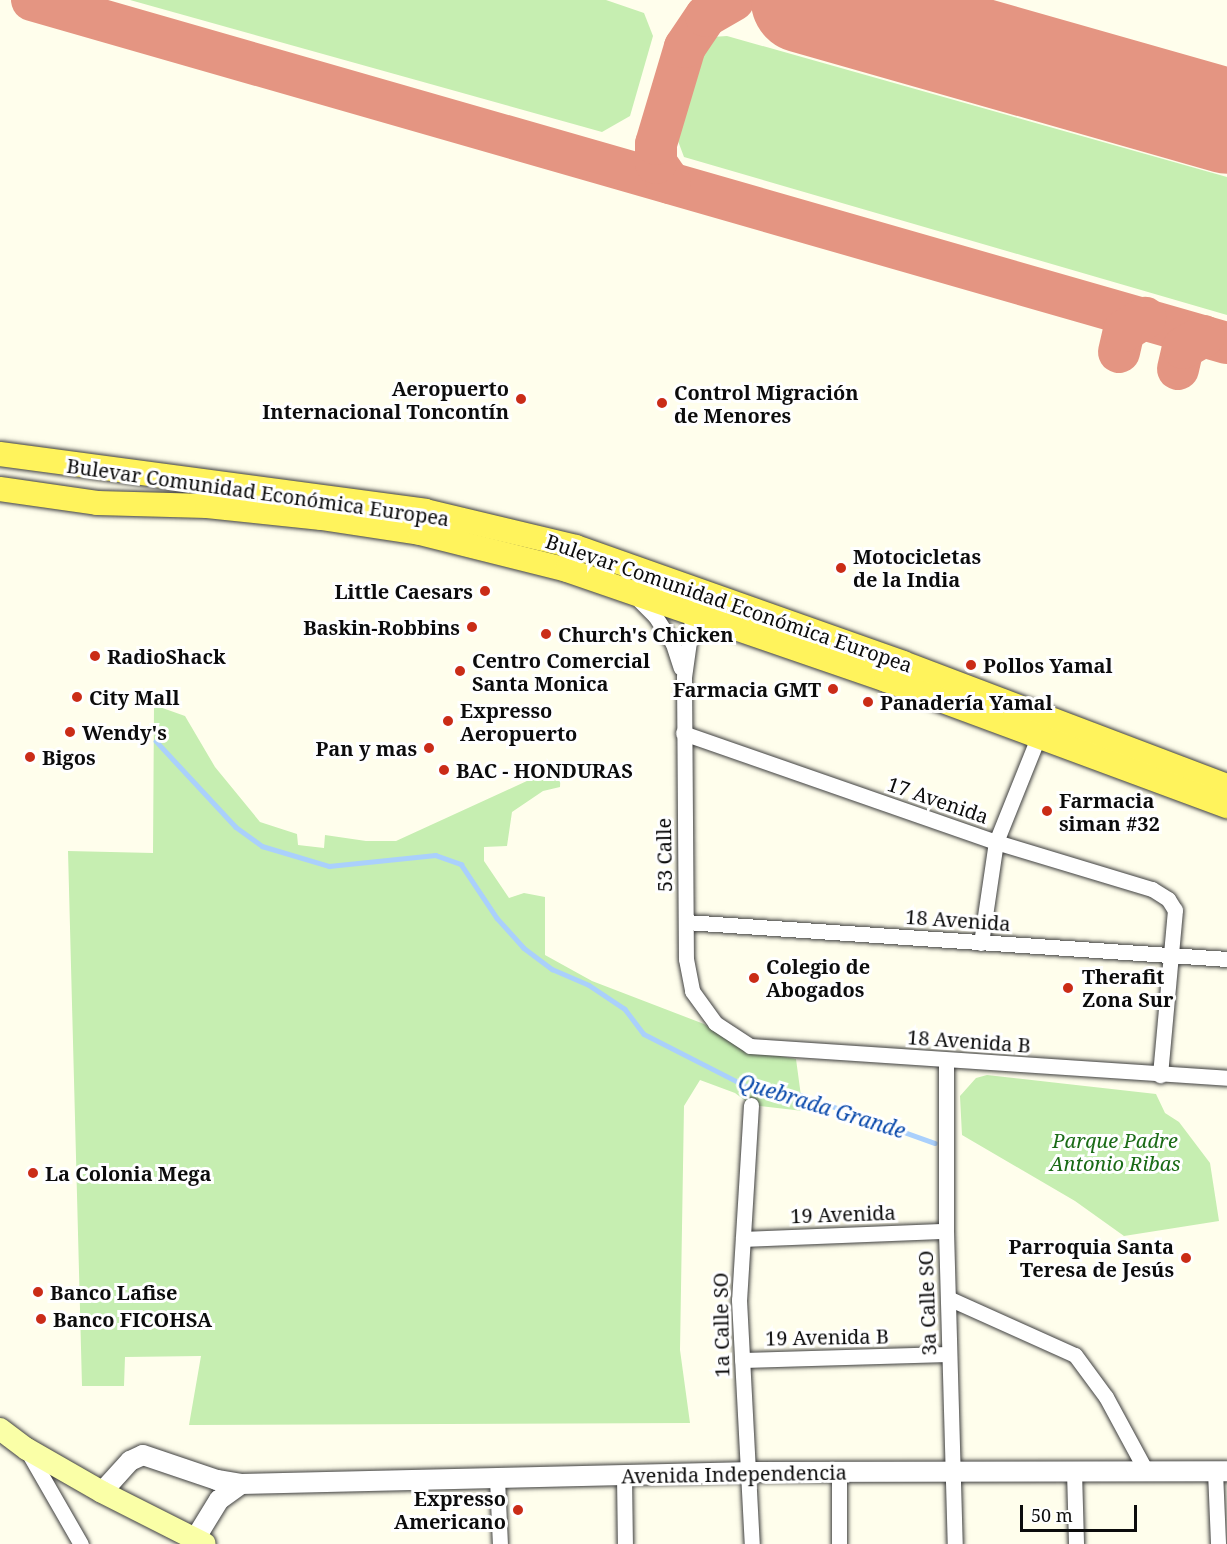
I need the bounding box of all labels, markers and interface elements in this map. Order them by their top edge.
place label: Aeropuerto Internacional Toncontín [262,376,509,423]
place label: Control Migración de Menores [674,380,859,427]
marker: Aeropuerto Internacional Toncontín [514,392,528,406]
marker: Control Migración de Menores [655,396,669,410]
street label: Bulevar Comunidad Económica Europea [65,453,451,531]
street label: Bulevar Comunidad Económica Europea [543,529,915,677]
place label: Motocicletas de la India [853,544,981,591]
marker: Motocicletas de la India [834,561,848,575]
place label: Little Caesars [334,579,473,603]
marker: Little Caesars [478,584,492,598]
place label: Baskin-Robbins [303,615,460,639]
marker: Baskin-Robbins [465,620,479,634]
place label: Church's Chicken [558,622,734,646]
marker: Church's Chicken [539,627,553,641]
place label: RadioShack [107,644,226,668]
place label: Centro Comercial Santa Monica [472,648,650,695]
marker: RadioShack [88,649,102,663]
place label: Pollos Yamal [983,653,1113,677]
marker: Pollos Yamal [964,658,978,672]
marker: Centro Comercial Santa Monica [453,664,467,678]
place label: Farmacia GMT [673,677,821,701]
marker: Farmacia GMT [826,682,840,696]
place label: City Mall [89,685,179,709]
marker: City Mall [70,690,84,704]
place label: Panadería Yamal [880,690,1053,714]
marker: Panadería Yamal [861,695,875,709]
place label: Expresso Aeropuerto [460,698,577,745]
marker: Expresso Aeropuerto [441,714,455,728]
place label: Wendy's [82,720,167,744]
marker: Wendy's [63,725,77,739]
place label: Pan y mas [316,736,417,760]
marker: Pan y mas [422,741,436,755]
place label: Bigos [42,745,96,769]
marker: Bigos [23,750,37,764]
place label: BAC - HONDURAS [456,758,633,782]
marker: BAC - HONDURAS [437,763,451,777]
street label: 17 Avenida [884,771,992,829]
place label: Farmacia siman #32 [1059,788,1160,835]
marker: Farmacia siman #32 [1040,804,1054,818]
street label: 53 Calle [651,818,677,892]
street label: 18 Avenida [905,904,1011,936]
place label: Colegio de Abogados [766,954,870,1001]
place label: Therafit Zona Sur [1082,964,1174,1011]
marker: Colegio de Abogados [747,971,761,985]
marker: Therafit Zona Sur [1059,979,1077,997]
street label: 18 Avenida B [906,1025,1032,1057]
water label: Quebrada Grande [735,1069,909,1143]
park label: Parque Padre Antonio Ribas [1049,1129,1181,1176]
place label: La Colonia Mega [45,1161,212,1185]
marker: La Colonia Mega [26,1166,40,1180]
street label: 19 Avenida [790,1200,896,1228]
place label: Parroquia Santa Teresa de Jesús [1008,1234,1174,1281]
street label: 3a Calle SO [913,1250,941,1356]
marker: Parroquia Santa Teresa de Jesús [1179,1251,1193,1265]
street label: 1a Calle SO [708,1272,734,1378]
place label: Banco Lafise [50,1280,177,1304]
marker: Banco Lafise [31,1285,45,1299]
place label: Banco FICOHSA [53,1307,212,1331]
marker: Banco FICOHSA [34,1312,48,1326]
street label: 19 Avenida B [765,1324,889,1350]
street label: Avenida Independencia [621,1460,847,1488]
place label: Expresso Americano [394,1486,506,1533]
scale bar [1023,1493,1140,1531]
marker: Expresso Americano [511,1503,525,1517]
text: 50 m [1031,1503,1073,1527]

